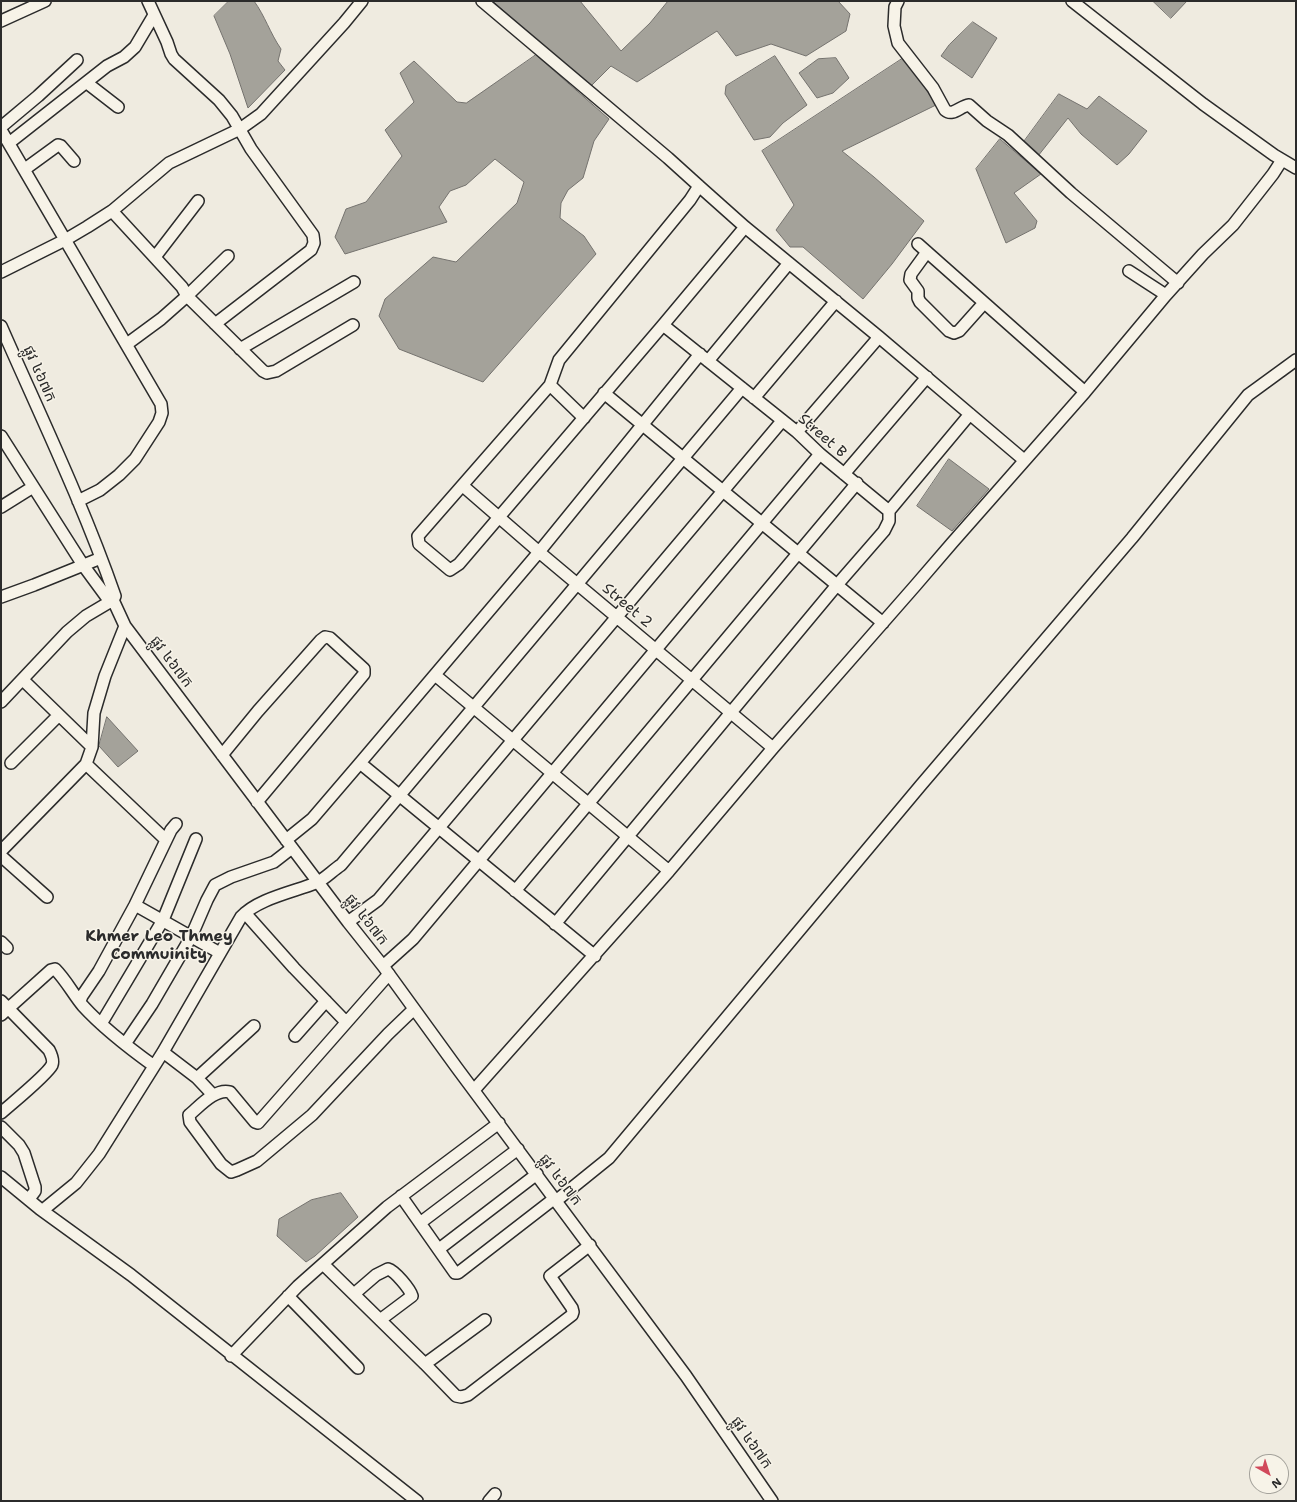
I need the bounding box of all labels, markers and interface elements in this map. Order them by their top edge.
street label: ផ្លូវ ៤៦៧ក [19,343,59,405]
street label: Street B [794,410,850,462]
street label: Street 2 [598,580,656,632]
street label: ផ្លូវ ៤៦៧ក [146,633,196,691]
street label: ផ្លូវ ៤៦៧ក [340,891,392,949]
district label: Khmer Leo Thmey Commuinity [85,927,233,965]
street label: ផ្លូវ ៤៦៧ក [535,1151,585,1209]
street label: ផ្លូវ ៤៦៧ក [726,1413,776,1473]
north arrow [1249,1454,1289,1494]
text: N [1268,1474,1284,1492]

